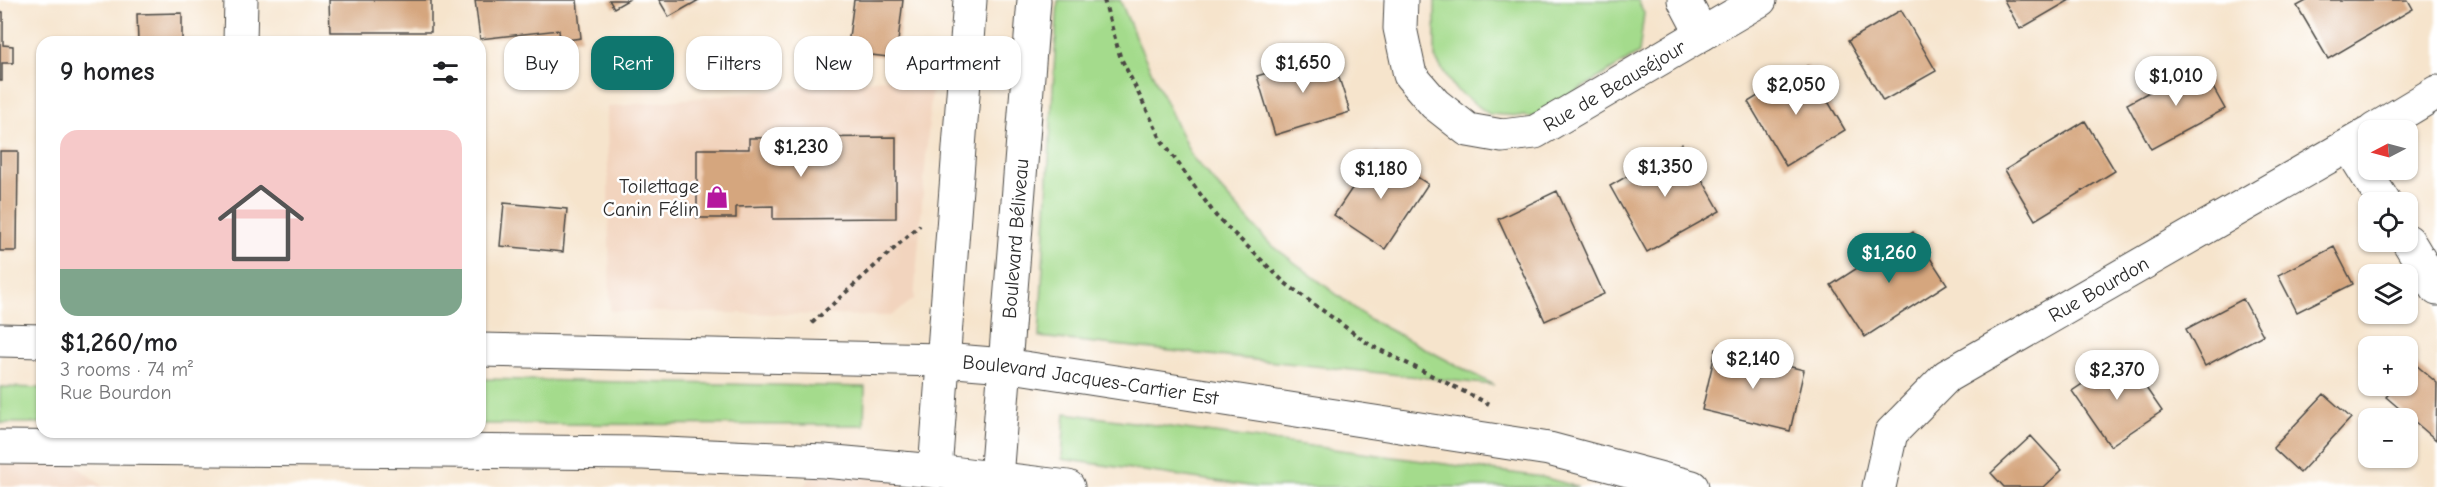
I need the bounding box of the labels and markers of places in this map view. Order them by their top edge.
pin: $1,650 [1254,43,1352,94]
pin: $1,010 [2127,56,2225,107]
pin: $2,050 [1747,65,1845,116]
pin: $1,230 [752,127,850,178]
pin: $1,350 [1616,147,1714,198]
pin: $1,180 [1332,149,1430,200]
place label: Toilettage Canin Félin [603,175,699,221]
shop icon: Toilettage Canin Félin [704,184,730,210]
pin: $1,260 [1840,233,1938,284]
pin: $2,140 [1704,339,1802,390]
pin: $2,370 [2068,350,2166,401]

